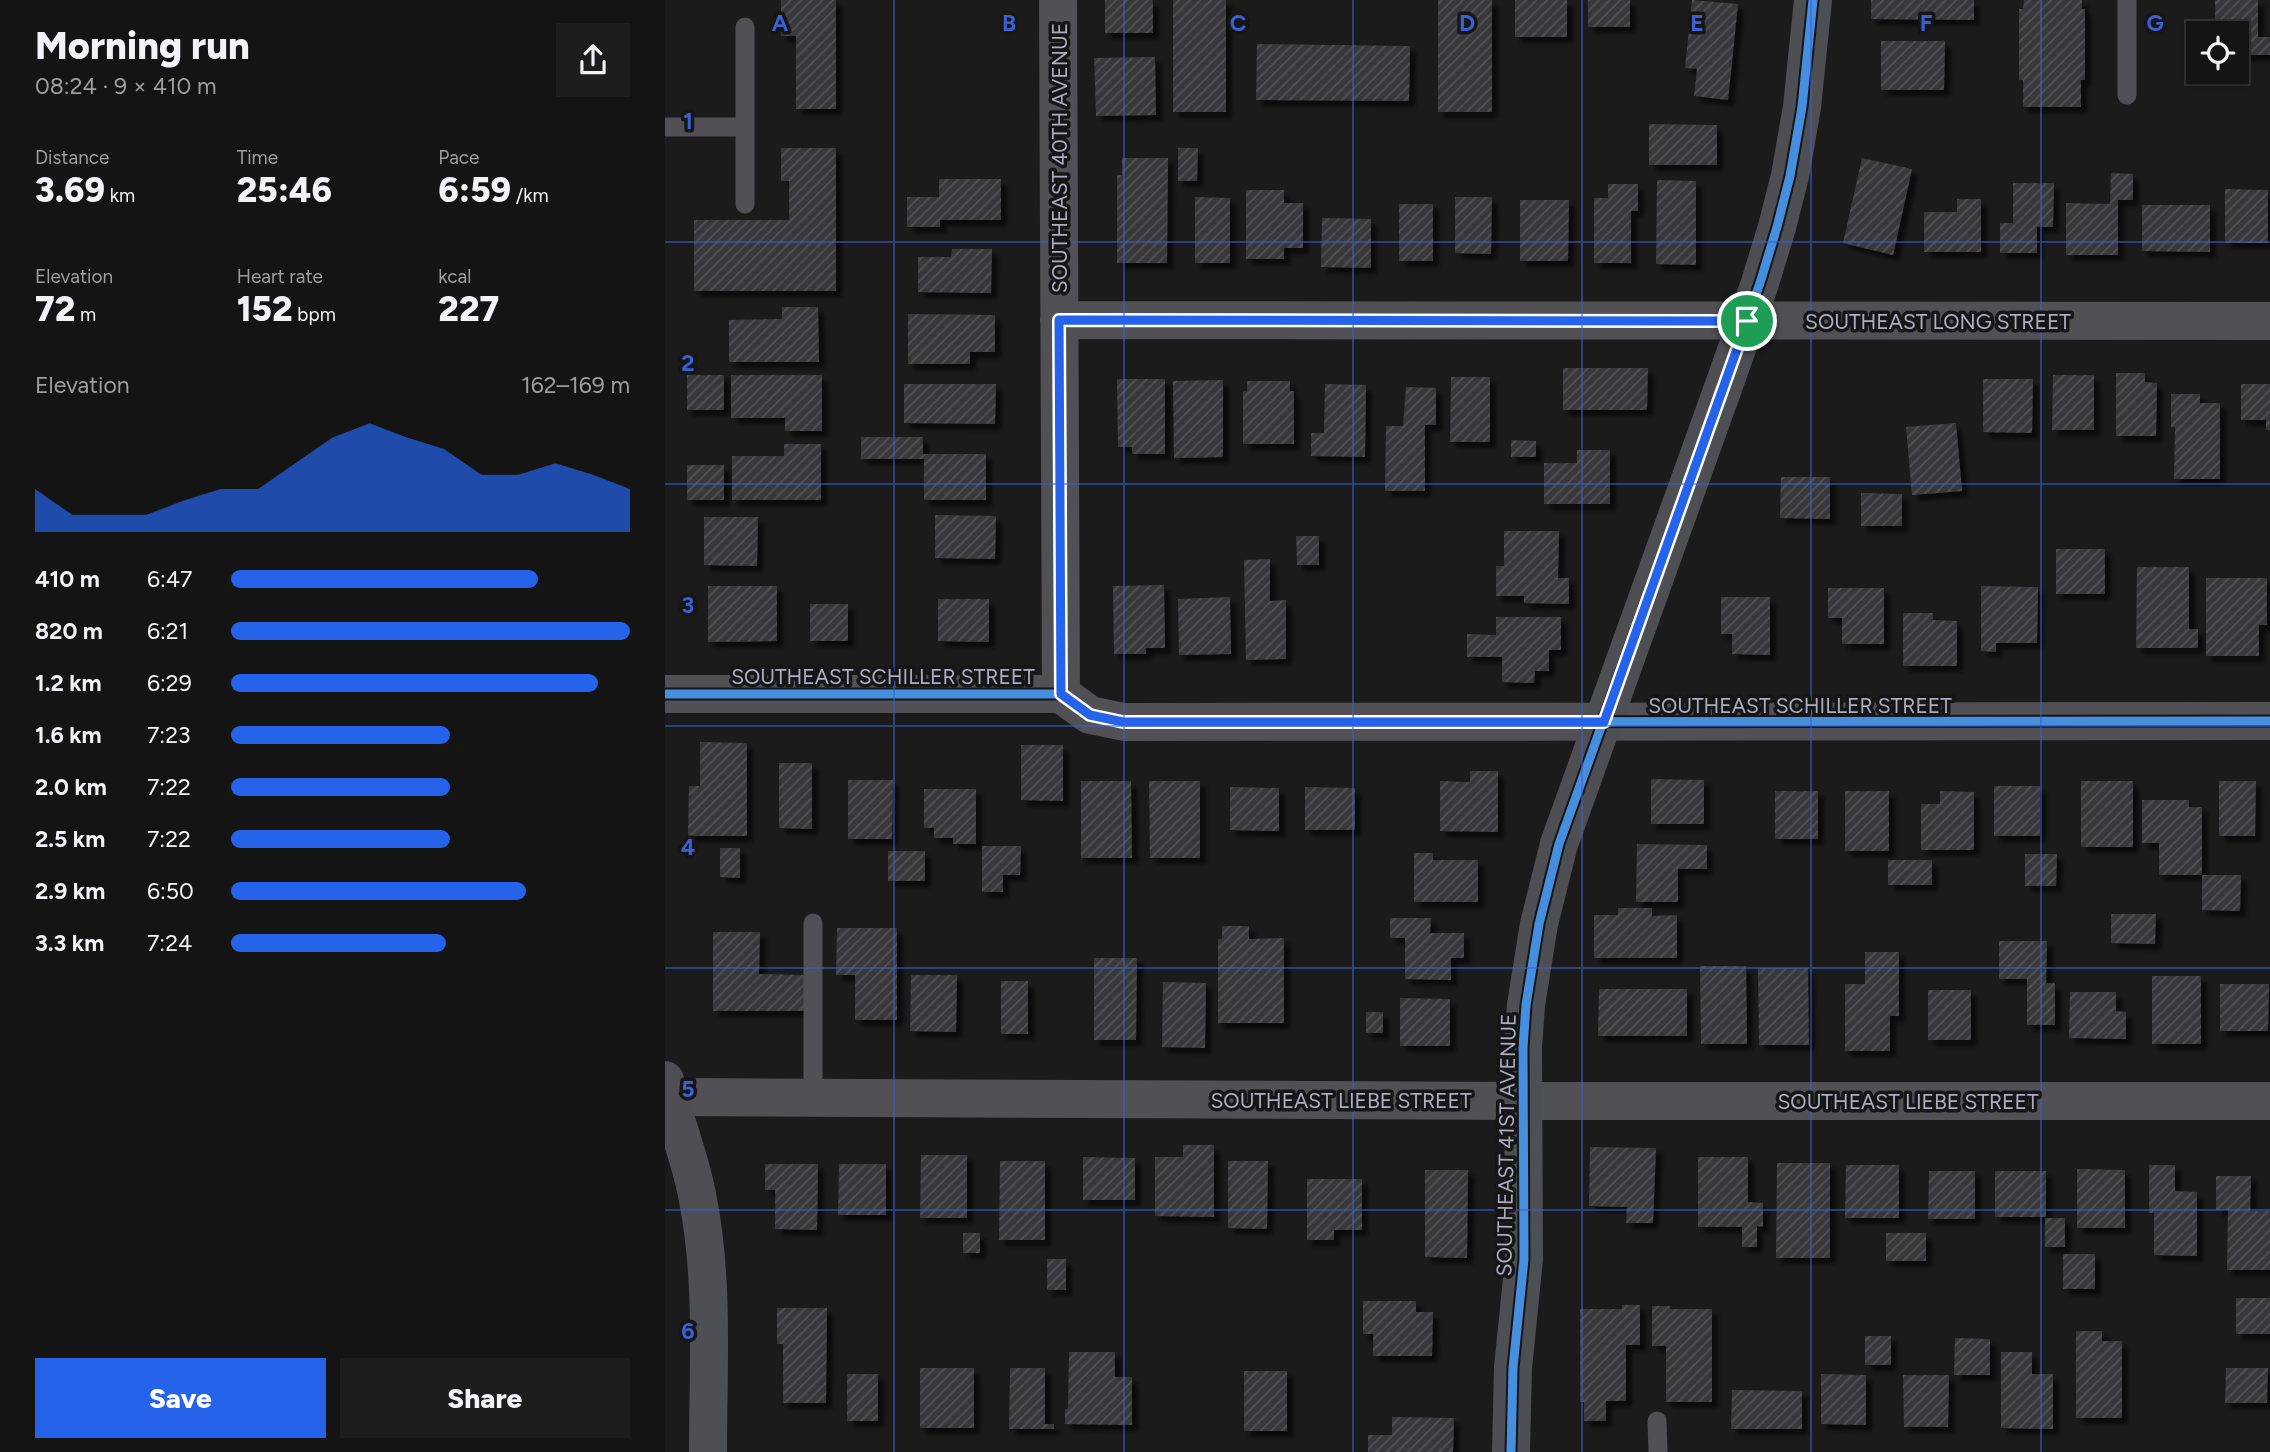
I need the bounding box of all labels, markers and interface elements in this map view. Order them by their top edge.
text: A [772,9,789,37]
text: B [1002,9,1016,37]
text: C [1230,9,1247,37]
text: D [1459,9,1475,37]
text: E [1690,9,1704,37]
text: F [1920,9,1933,37]
text: G [2146,9,2164,37]
map controls [2186,21,2249,84]
button: locate [2186,21,2249,84]
text: Morning run [35,23,250,69]
button: share [556,23,630,97]
street label: SOUTHEAST 40TH AVENUE [1047,23,1072,293]
text: 08:24 · 9 × 410 m [35,72,217,100]
text: 1 [683,107,693,135]
text: Distance [35,146,109,169]
text: Time [237,146,278,169]
text: Pace [438,146,479,169]
text: 3.69 [35,169,105,211]
text: 25:46 [237,169,332,211]
text: 6:59 [438,169,511,211]
text: km [105,184,135,207]
text: /km [511,184,549,207]
text: Elevation [35,265,113,288]
text: Heart rate [237,265,323,288]
text: kcal [438,265,472,288]
text: 72 [35,288,75,330]
text: 152 [237,288,293,330]
text: 227 [438,288,499,330]
pin [1717,291,1777,351]
icon: arrive [1728,302,1766,340]
text: m [75,303,96,326]
text: bpm [293,303,336,326]
street label: SOUTHEAST LONG STREET [1805,309,2071,334]
text: 2 [681,349,695,377]
text: Elevation [35,371,130,399]
text: 162–169 m [521,371,630,399]
text: 410 m [35,565,100,593]
text: 6:47 [147,565,192,593]
text: 3 [682,591,694,619]
text: 820 m [35,617,103,645]
text: 6:21 [147,617,188,645]
street label: SOUTHEAST SCHILLER STREET [731,664,1035,689]
text: 1.2 km [35,669,102,697]
text: 6:29 [147,669,192,697]
street label: SOUTHEAST SCHILLER STREET [1648,693,1952,718]
text: 1.6 km [35,721,102,749]
text: 7:23 [147,721,191,749]
text: 2.0 km [35,773,107,801]
text: 7:22 [147,773,191,801]
text: 2.5 km [35,825,105,853]
text: 7:22 [147,825,191,853]
text: 4 [681,833,695,861]
text: 2.9 km [35,877,105,905]
text: 6:50 [147,877,194,905]
text: 3.3 km [35,929,104,957]
text: 7:24 [147,929,192,957]
street label: SOUTHEAST 41ST AVENUE [1491,1013,1521,1277]
text: 5 [681,1075,695,1103]
street label: SOUTHEAST LIEBE STREET [1210,1088,1472,1113]
street label: SOUTHEAST LIEBE STREET [1777,1089,2039,1114]
text: 6 [681,1317,695,1345]
button: Save [35,1358,326,1438]
button: Share [340,1358,630,1438]

